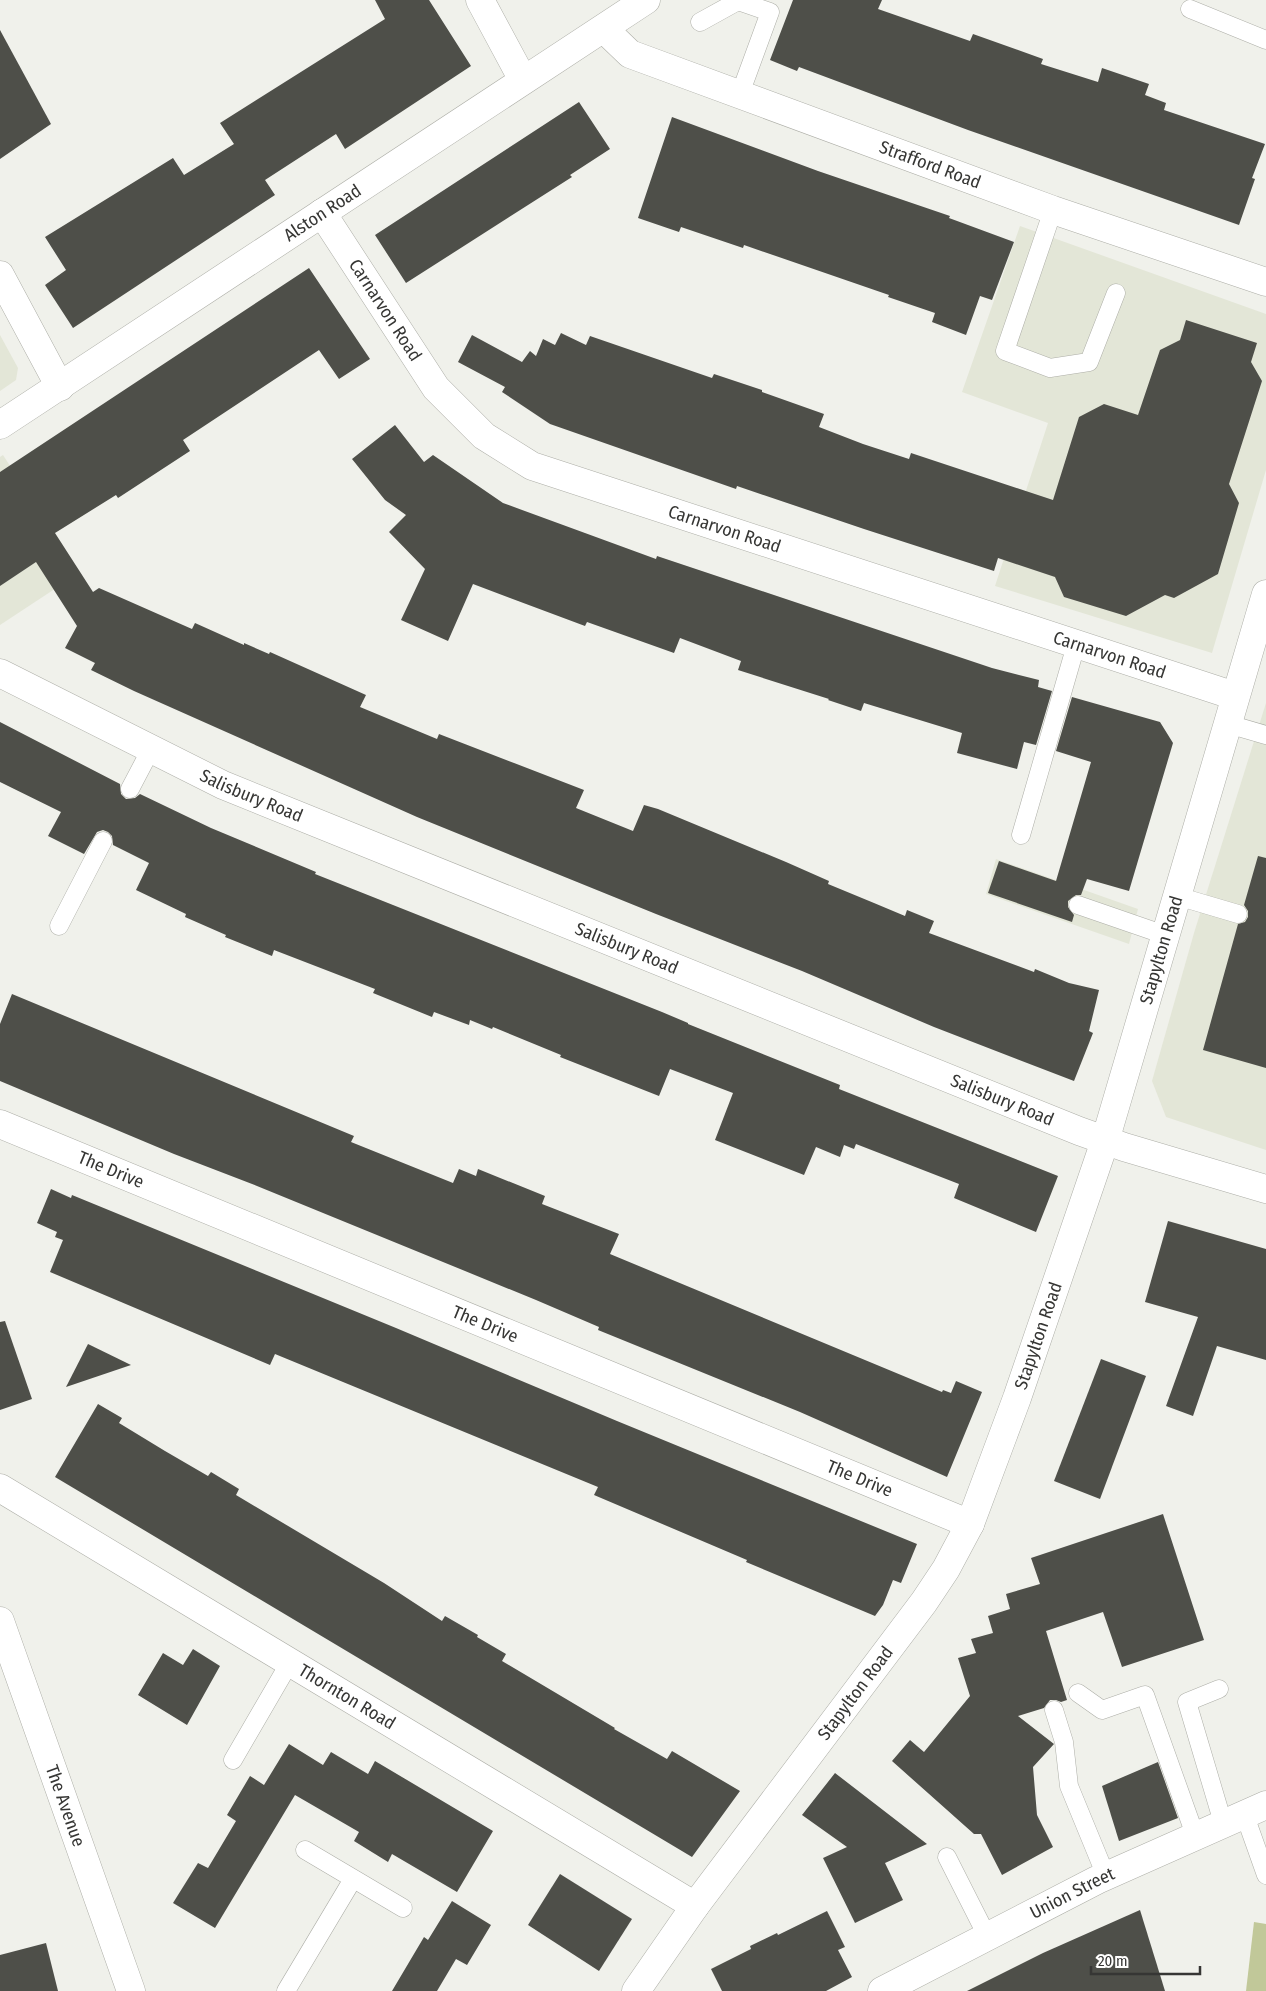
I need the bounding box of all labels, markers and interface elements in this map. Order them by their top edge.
street label: Strafford Road [876,136,984,193]
street label: Alston Road [280,179,365,246]
street label: Carnarvon Road [344,255,427,365]
street label: Carnarvon Road [665,500,784,558]
street label: Carnarvon Road [1050,626,1169,684]
street label: Salisbury Road [196,764,306,827]
street label: Stapylton Road [1135,893,1188,1007]
street label: Salisbury Road [572,917,682,979]
street label: Salisbury Road [947,1069,1057,1131]
street label: The Drive [75,1146,147,1193]
street label: Stapylton Road [1010,1279,1067,1392]
street label: The Drive [449,1301,522,1348]
street label: The Drive [824,1455,896,1502]
street label: Stapylton Road [813,1642,898,1744]
street label: Thornton Road [295,1659,400,1734]
street label: The Avenue [41,1762,90,1850]
street label: Union Street [1026,1863,1118,1924]
scale bar [1091,1944,1200,1976]
text: 20 m [1098,1952,1128,1970]

